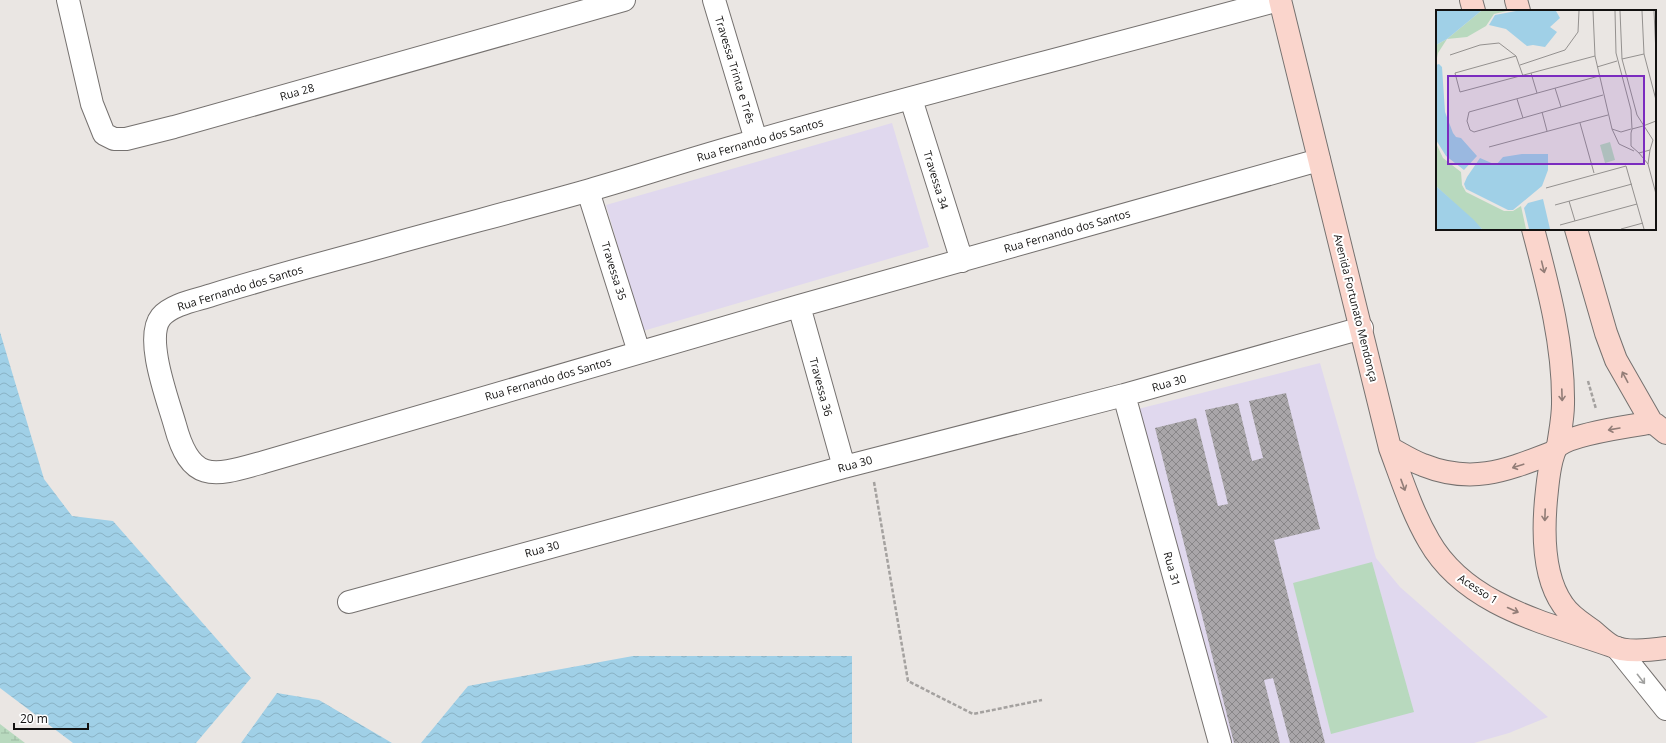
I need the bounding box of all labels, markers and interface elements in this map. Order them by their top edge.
inset map [1436,10,1656,230]
street label: Travessa Trinta e Três [712,14,759,125]
street label: Rua 28 [278,79,316,104]
street label: Rua Fernando dos Santos [695,114,825,165]
street label: Travessa 34 [920,149,953,212]
street label: Rua Fernando dos Santos [1002,205,1132,256]
street label: Avenida Fortunato Mendonça [1331,232,1382,383]
street label: Travessa 35 [598,240,630,302]
one-way arrow [1540,260,1547,273]
street label: Rua Fernando dos Santos [175,261,305,314]
street label: Rua Fernando dos Santos [483,353,613,404]
street label: Travessa 36 [806,356,837,418]
street label: Rua 30 [1150,370,1188,395]
one-way arrow [1621,371,1629,383]
one-way arrow [1559,388,1566,401]
one-way arrow [1608,425,1621,433]
street label: Rua 30 [836,452,874,475]
one-way arrow [1512,462,1524,470]
one-way arrow [1400,479,1408,491]
one-way arrow [1541,508,1549,521]
street label: Rua 30 [523,537,561,560]
street label: Rua 31 [1161,550,1184,588]
street label: Acesso 1 [1455,570,1501,607]
one-way arrow [1506,606,1518,614]
one-way arrow [1637,673,1645,684]
scale bar [14,705,88,731]
text: 20 m [20,710,48,727]

